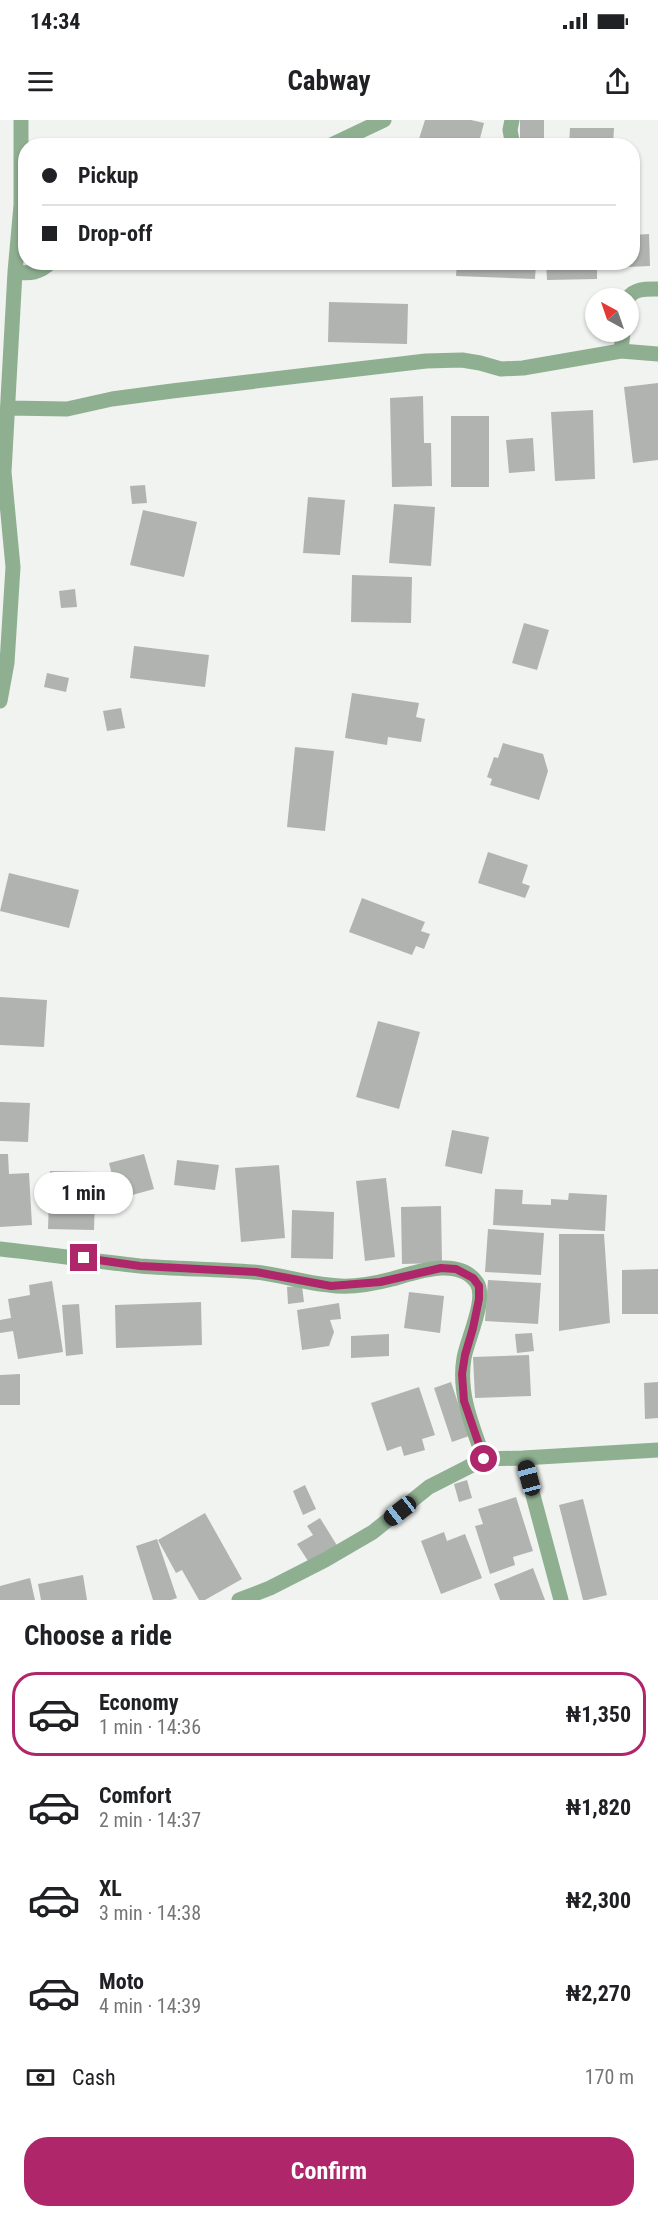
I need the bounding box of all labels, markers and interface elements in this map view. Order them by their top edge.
text: 14:34 [30,9,81,34]
icon: menu [24,65,57,98]
text: Cabway [287,65,371,97]
icon: share [601,65,634,98]
text: Pickup [78,163,138,188]
text: Drop-off [78,221,152,246]
north arrow [585,288,639,342]
map controls [585,288,639,342]
callout: 1 min [34,1171,134,1213]
text: 1 min [61,1181,106,1205]
route end [70,1244,97,1271]
route start [470,1445,497,1472]
car [516,1458,542,1498]
car [380,1493,420,1529]
text: Choose a ride [24,1620,172,1652]
icon: car [27,1687,81,1741]
text: Economy [99,1690,179,1715]
text: ₦1,350 [565,1702,631,1727]
text: 1 min · 14:36 [99,1715,201,1739]
icon: car [27,1780,81,1834]
text: Comfort [99,1783,172,1808]
text: ₦1,820 [565,1795,631,1820]
text: 2 min · 14:37 [99,1808,201,1832]
icon: car [27,1873,81,1927]
text: XL [99,1876,122,1901]
text: ₦2,300 [565,1888,631,1913]
text: 3 min · 14:38 [99,1901,201,1925]
icon: car [27,1966,81,2020]
text: Moto [99,1969,144,1994]
text: ₦2,270 [565,1981,631,2006]
text: 4 min · 14:39 [99,1994,201,2018]
icon: cash [24,2061,57,2094]
text: Cash [72,2065,116,2090]
text: 170 m [585,2065,634,2089]
button: Confirm [24,2137,634,2206]

